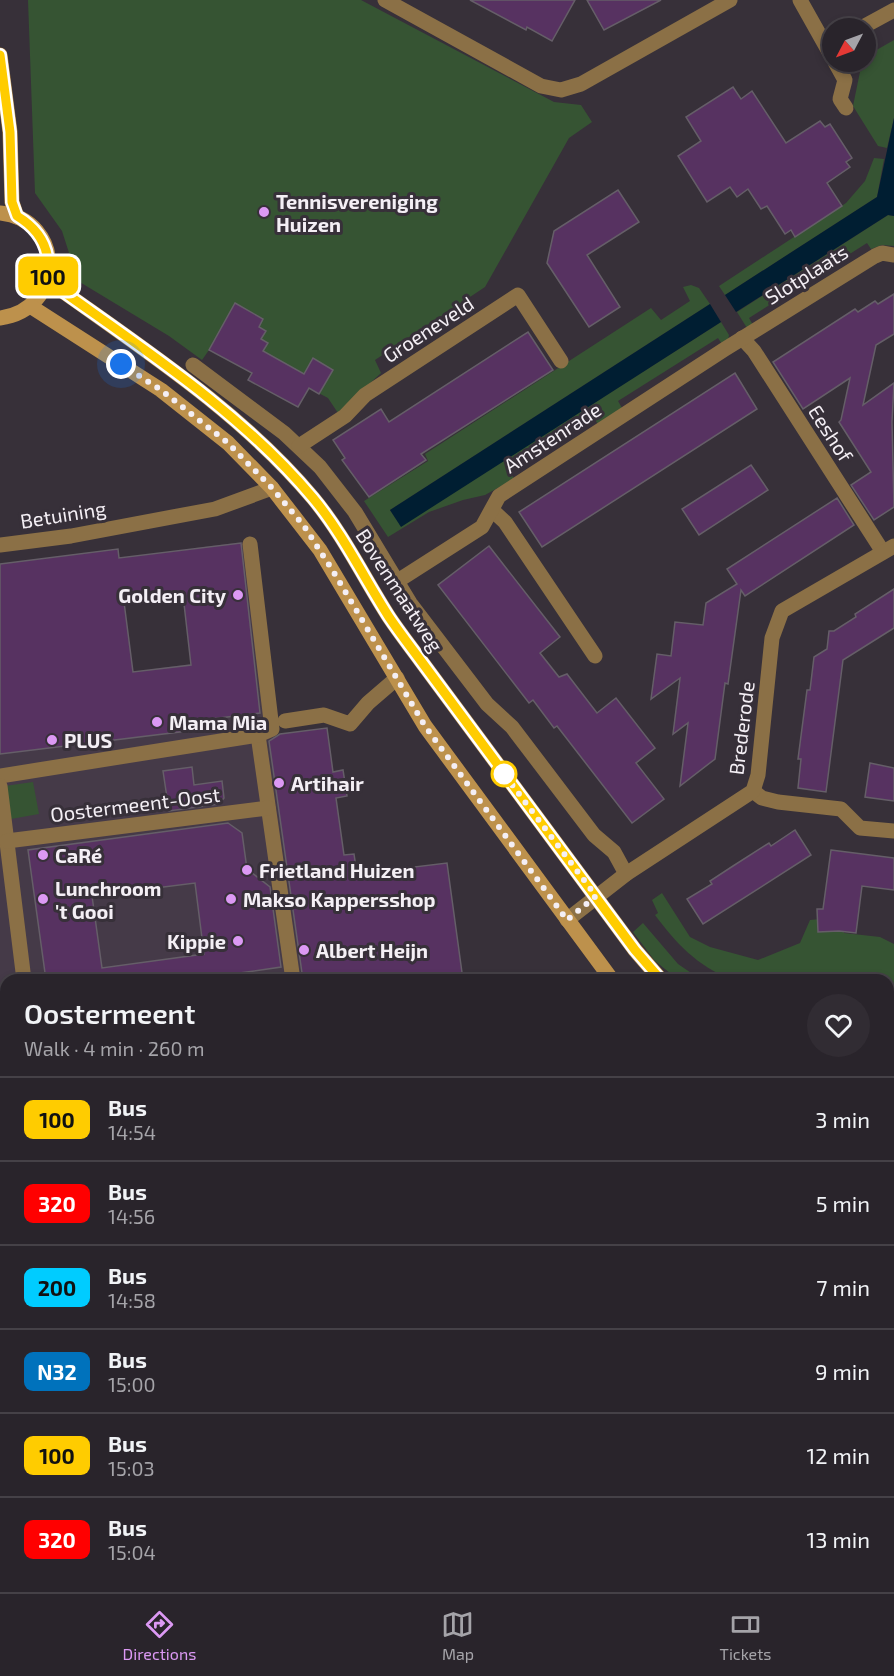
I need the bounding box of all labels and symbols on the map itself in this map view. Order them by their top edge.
north arrow [822,18,876,72]
place label: Tennisvereniging Huizen [276,189,438,236]
marker: Tennisvereniging Huizen [257,205,271,219]
street label: Slotplaats [760,239,852,309]
line badge: 100 [14,256,82,296]
street label: Groeneveld [378,291,478,367]
your location [106,349,136,379]
street label: Amstenrade [499,397,605,477]
street label: Eeshof [804,400,858,466]
street label: Betuining [18,495,108,533]
street label: Bovenmaatweg [351,524,449,656]
place label: Golden City [118,583,227,608]
marker: Golden City [231,588,245,602]
street label: Brederode [723,680,759,776]
place label: Mama Mia [169,710,267,734]
marker: Mama Mia [150,715,164,729]
place label: PLUS [64,728,112,752]
marker: PLUS [45,733,59,747]
unlabelled marker [491,761,517,787]
place label: Artihair [291,771,364,795]
marker: Artihair [272,776,286,790]
street label: Oostermeent-Oost [49,782,222,826]
place label: CaRé [55,843,102,867]
marker: CaRé [36,848,50,862]
place label: Frietland Huizen [259,858,415,882]
marker: Frietland Huizen [240,863,254,877]
place label: Lunchroom 't Gooi [55,876,161,923]
place label: Makso Kappersshop [243,887,436,911]
marker: Lunchroom 't Gooi [36,892,50,906]
marker: Makso Kappersshop [224,892,238,906]
place label: Kippie [167,929,226,953]
marker: Kippie [231,934,245,948]
place label: Albert Heijn [316,938,428,962]
marker: Albert Heijn [297,943,311,957]

